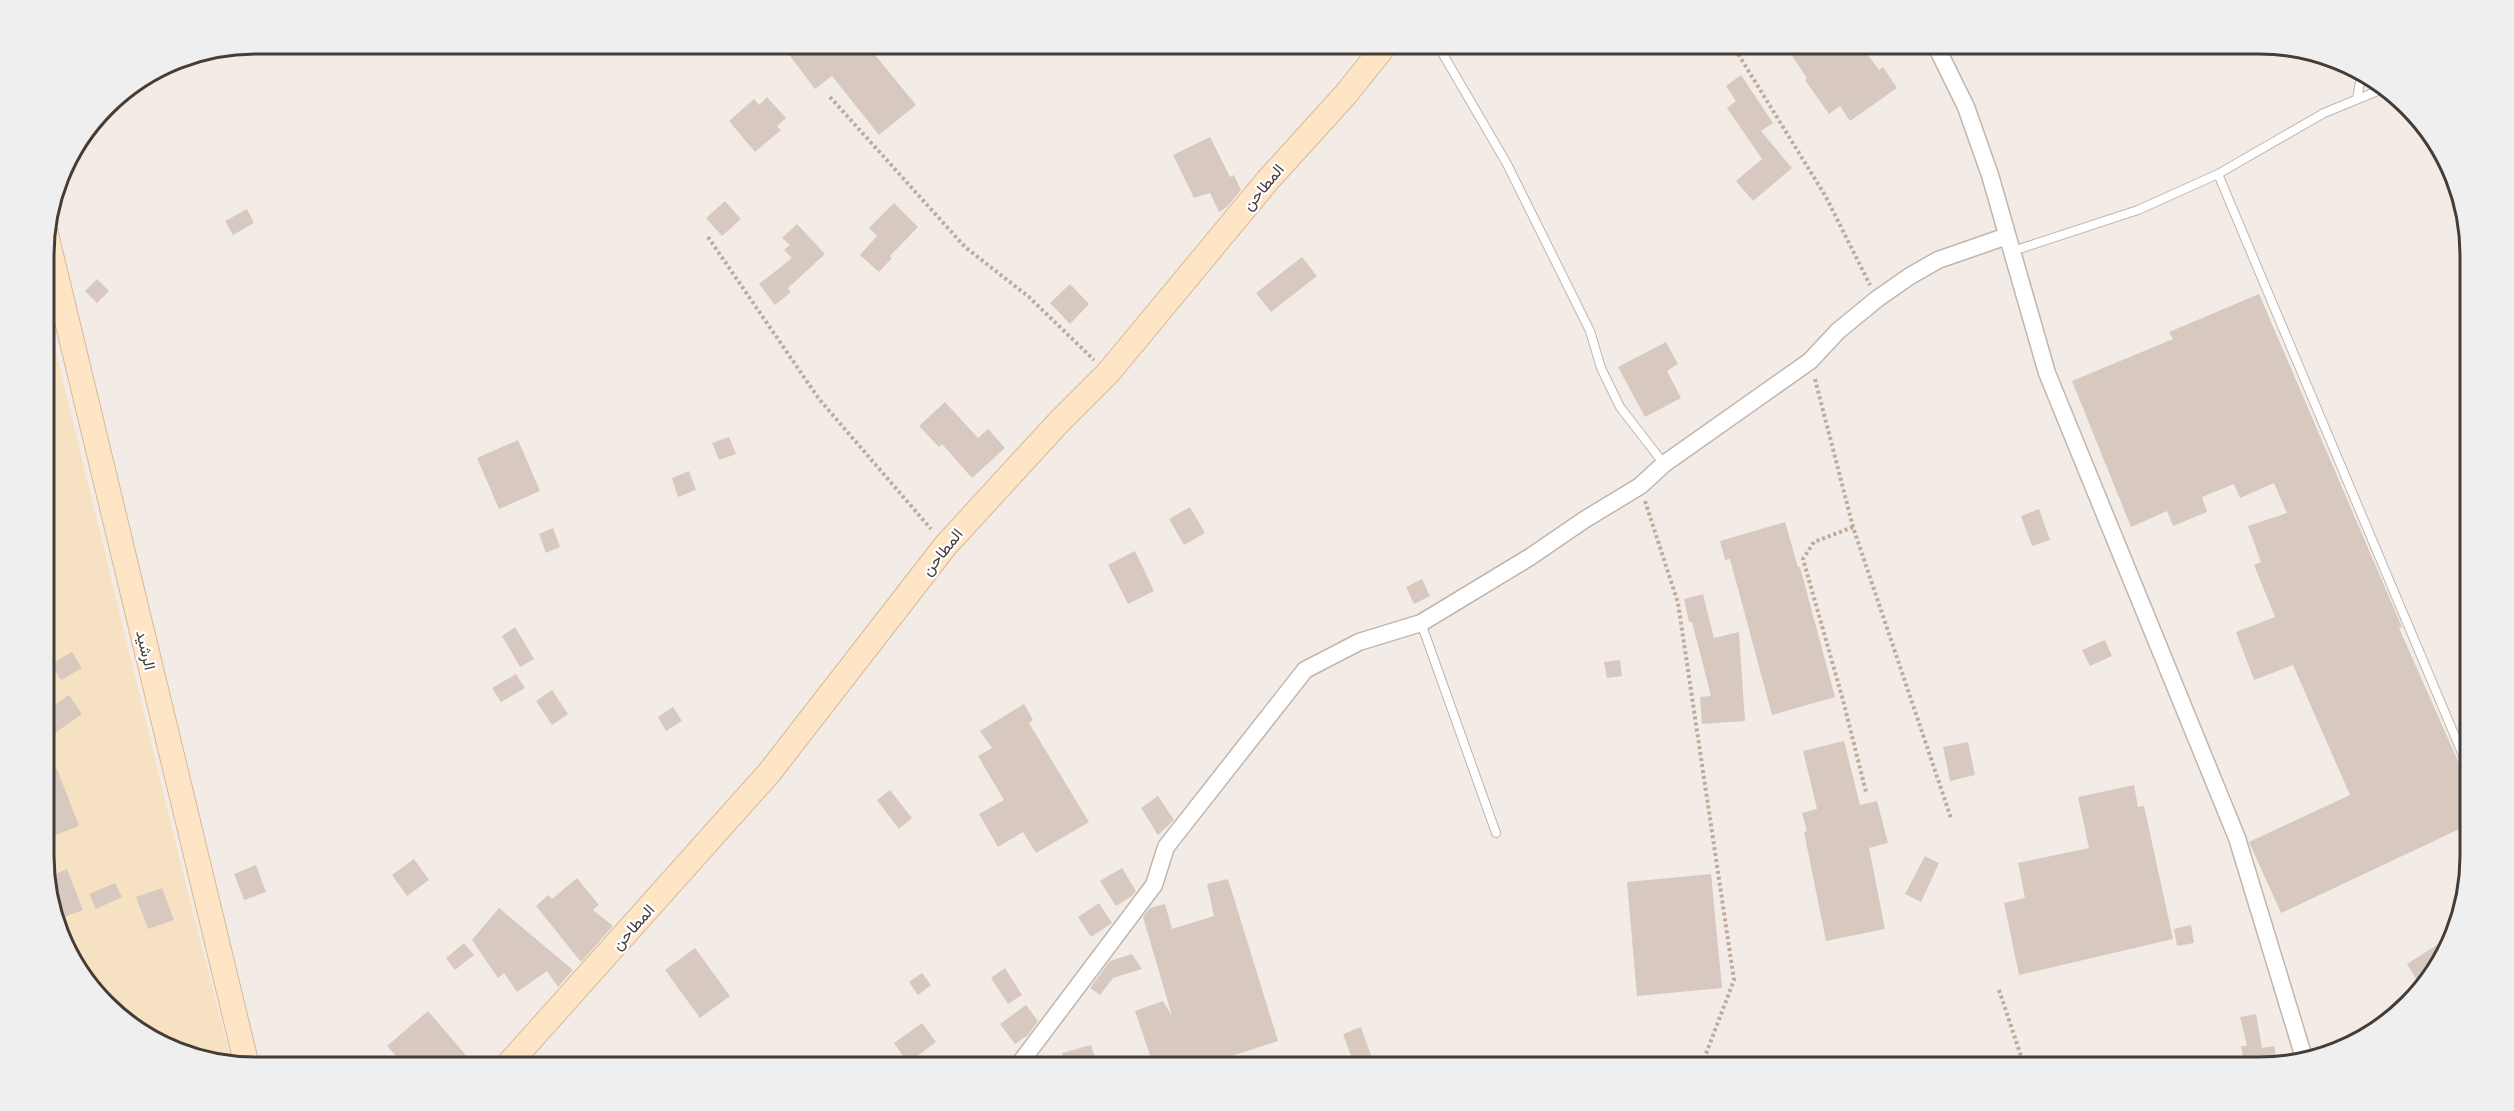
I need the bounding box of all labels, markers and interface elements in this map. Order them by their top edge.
street label: المطاحن [1238,160,1289,215]
street label: المطاحن [917,525,967,580]
street label: الرشيد [131,628,160,672]
street label: المطاحن [608,900,659,954]

